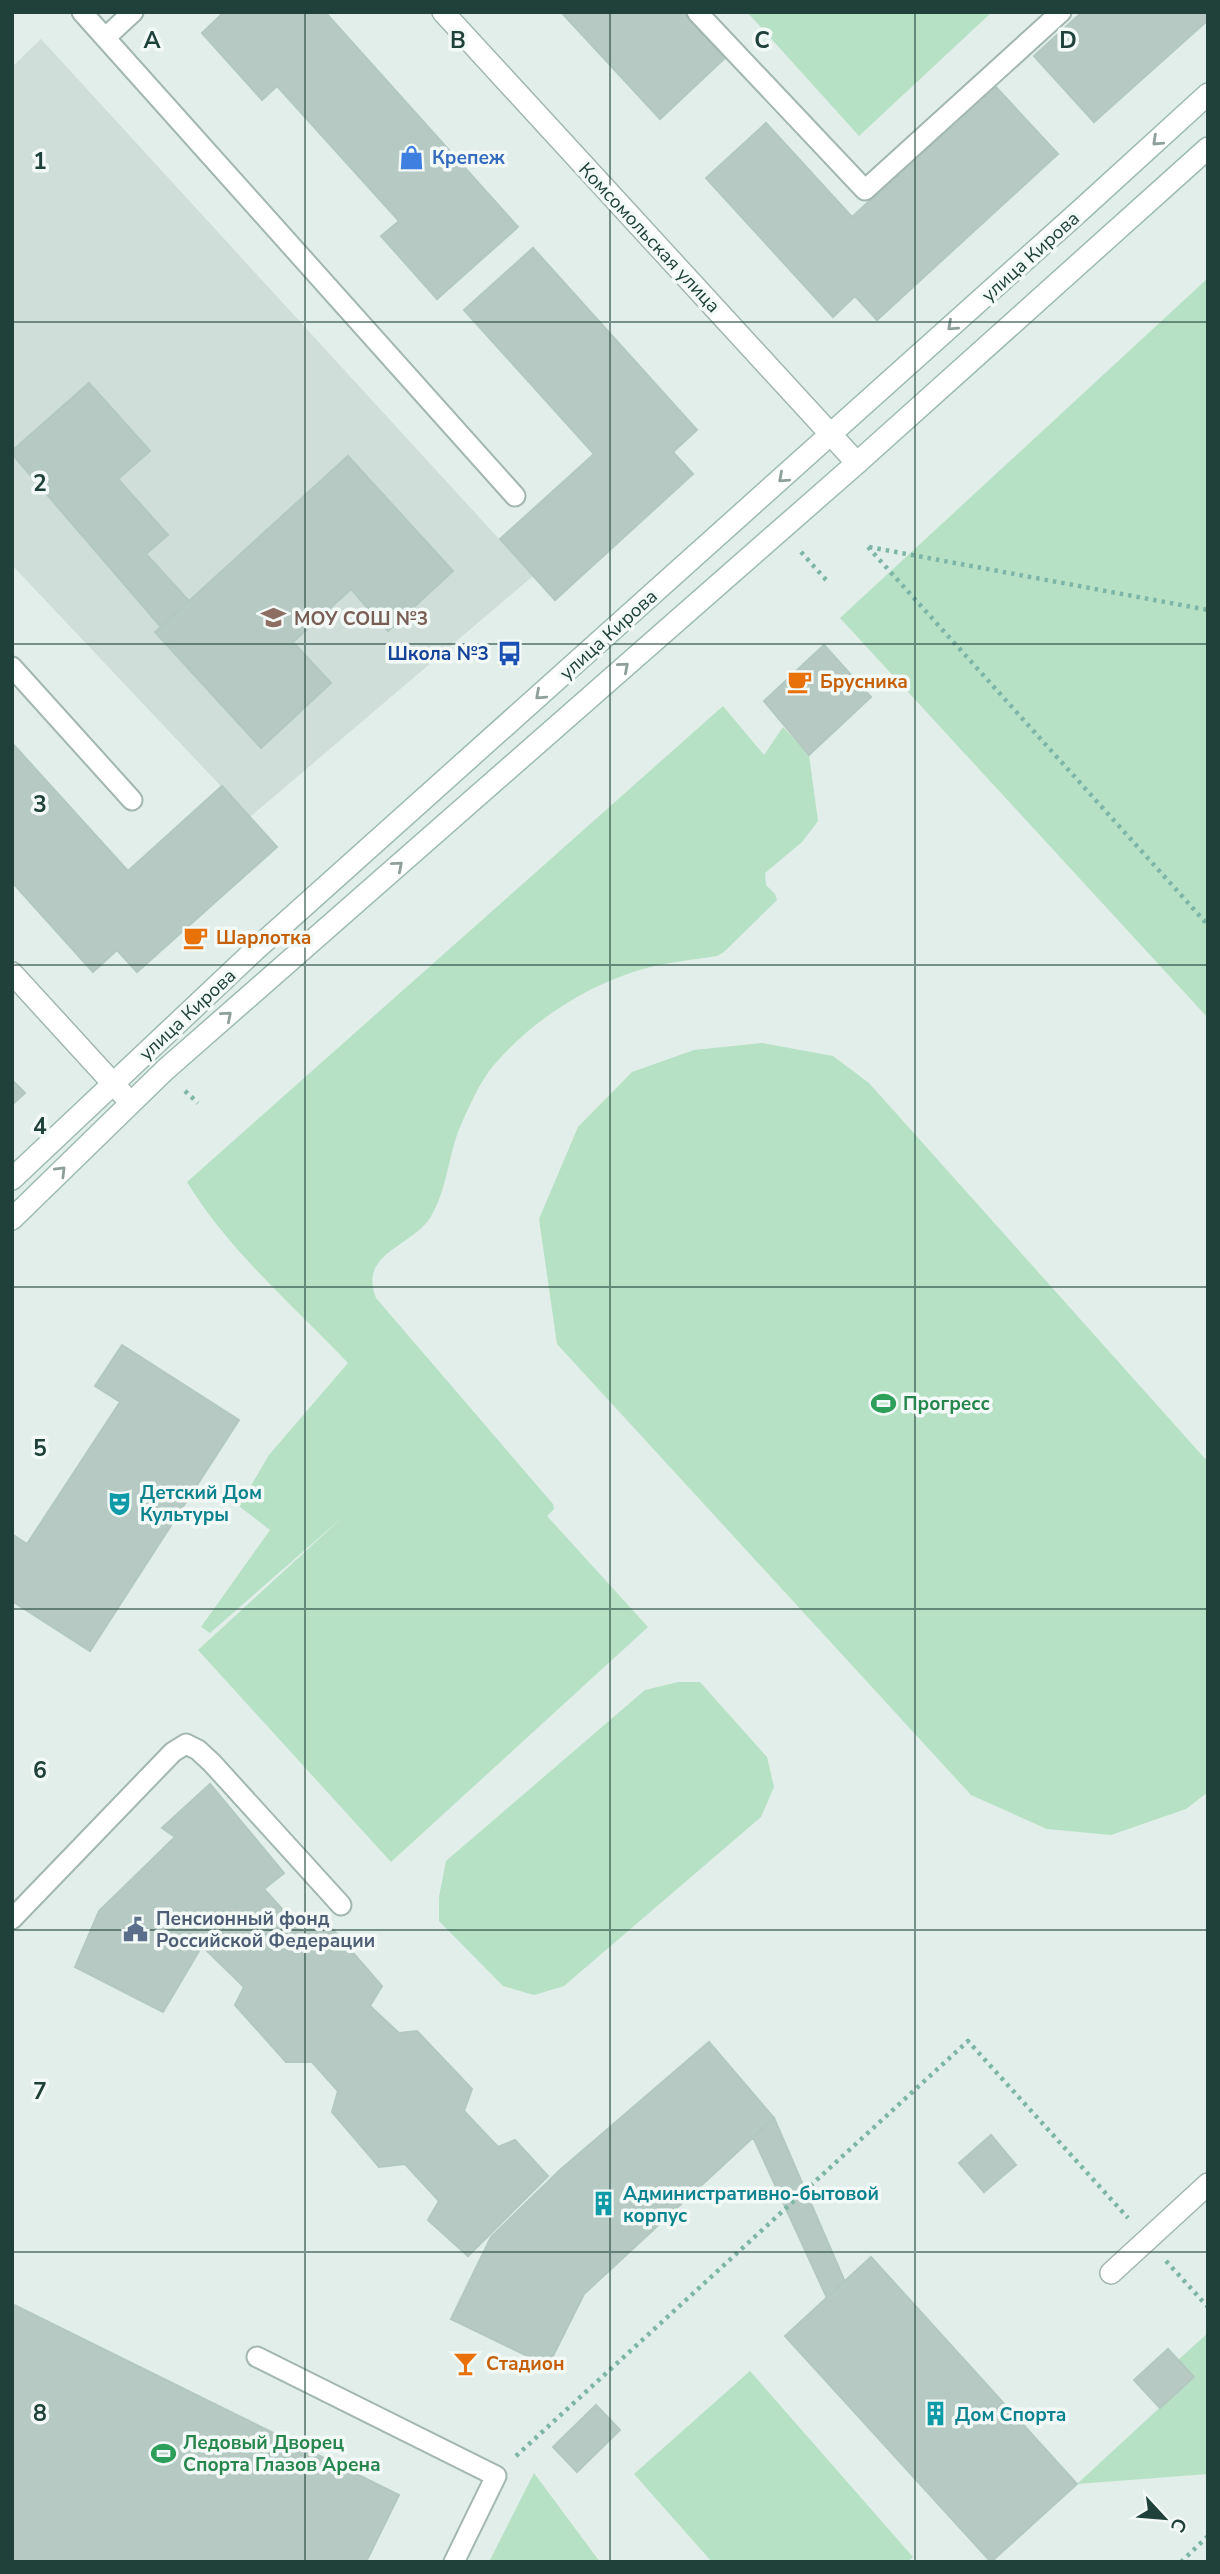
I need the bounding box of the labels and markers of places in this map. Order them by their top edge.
shop icon: Крепеж [398,143,426,171]
place label: Крепеж [432,145,505,171]
school or university icon: МОУ СОШ №3 [260,604,288,632]
place label: МОУ СОШ №3 [294,606,428,632]
bus stop icon: Школа №3 [495,639,523,667]
place label: Школа №3 [388,641,489,667]
cafe icon: Брусника [786,667,814,695]
place label: Брусника [820,669,908,695]
cafe icon: Шарлотка [182,923,210,951]
place label: Шарлотка [216,925,311,951]
sports icon: Прогресс [869,1389,897,1417]
place label: Прогресс [903,1391,990,1417]
place label: Детский Дом Культуры [140,1480,262,1528]
theatre icon: Детский Дом Культуры [106,1489,134,1517]
place label: Пенсионный фонд Российской Федерации [156,1906,375,1954]
public building icon: Пенсионный фонд Российской Федерации [122,1915,150,1943]
place label: Административно-бытовой корпус [623,2181,879,2229]
building icon: Административно-бытовой корпус [589,2190,617,2218]
bar icon: Стадион [452,2349,480,2377]
place label: Стадион [486,2351,565,2377]
building icon: Дом Спорта [921,2400,949,2428]
place label: Дом Спорта [955,2402,1066,2428]
place label: Ледовый Дворец Спорта Глазов Арена [183,2430,381,2478]
sports icon: Ледовый Дворец Спорта Глазов Арена [149,2439,177,2467]

